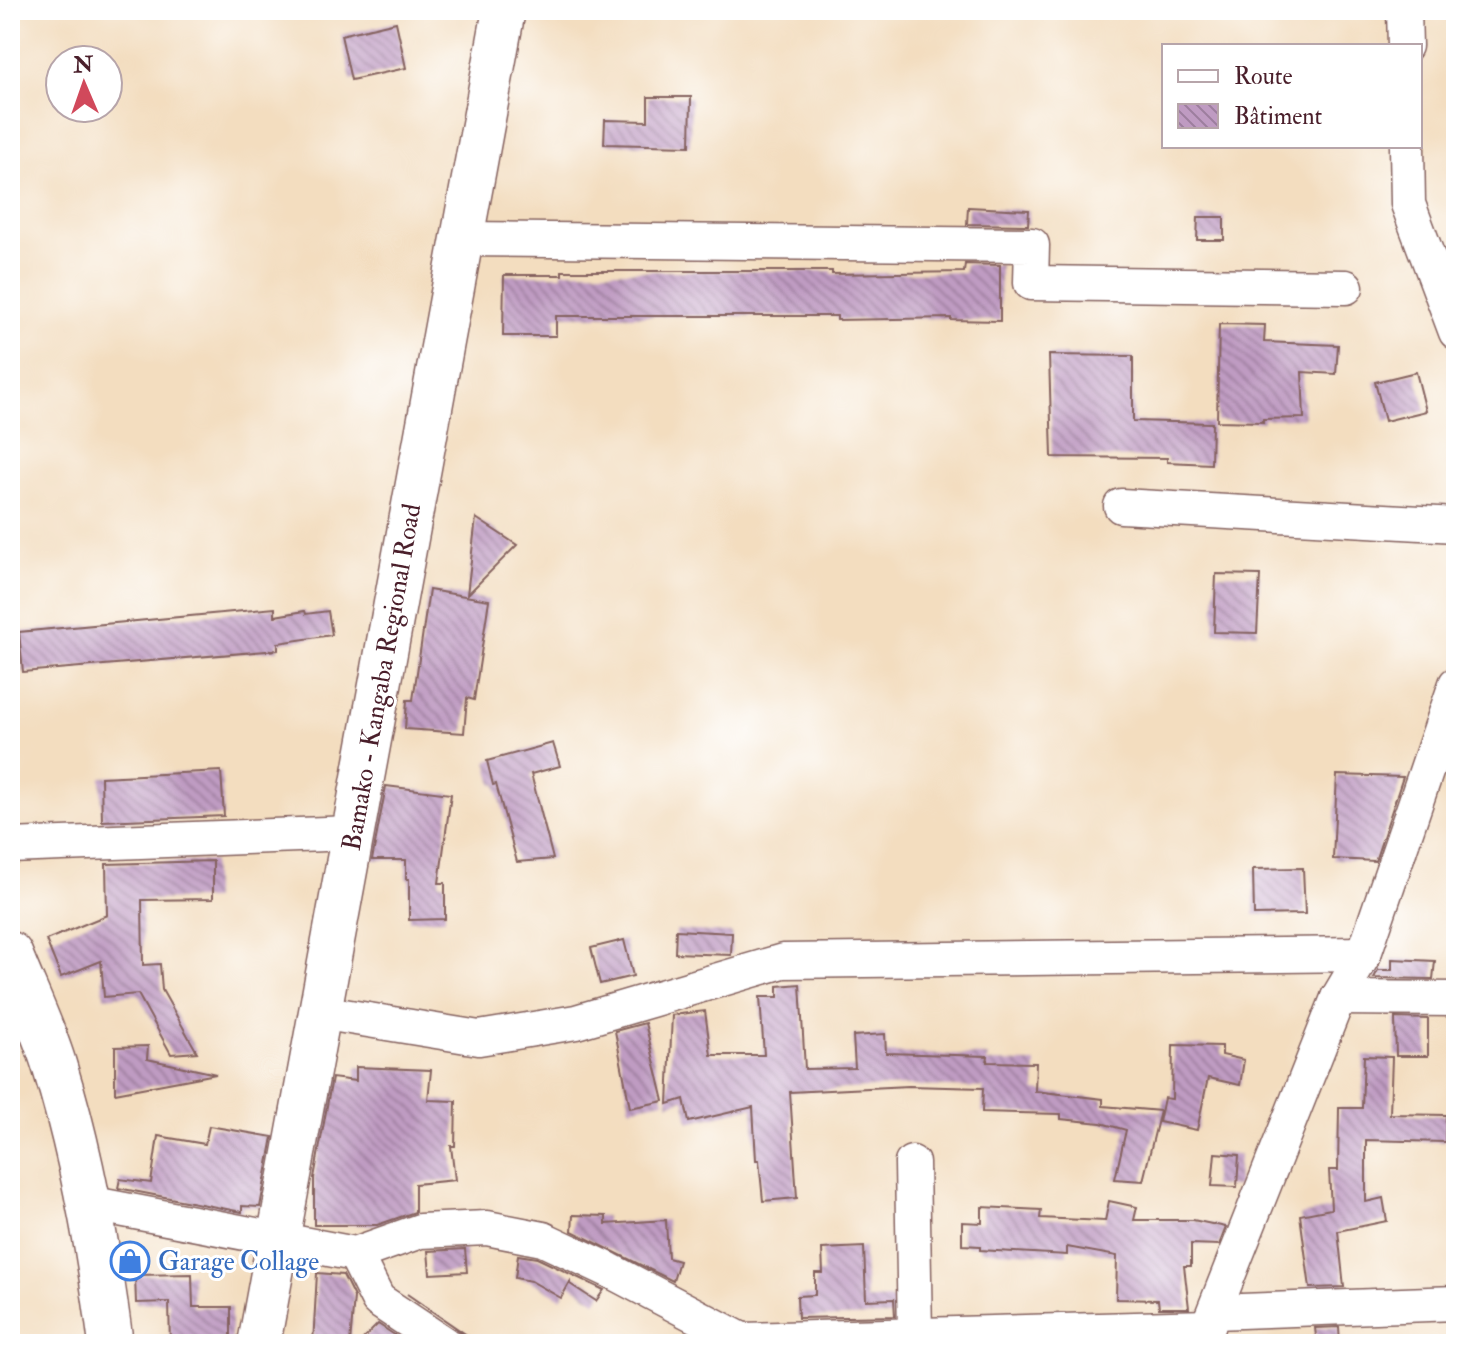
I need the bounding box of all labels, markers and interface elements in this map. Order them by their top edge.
north arrow [44,44,124,124]
legend [1162,44,1422,148]
text: N [72,51,94,79]
text: Route [1234,61,1293,92]
text: Bâtiment [1234,101,1323,132]
street label: Bamako - Kangaba Regional Road [336,501,428,853]
shop icon: Garage Collage [109,1240,151,1282]
place label: Garage Collage [158,1246,319,1278]

